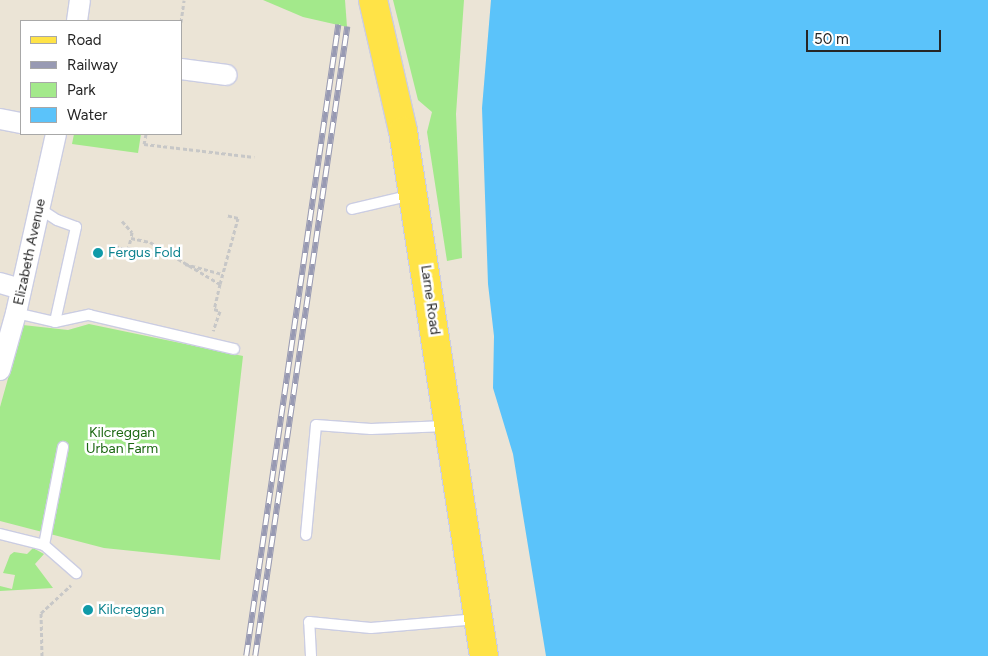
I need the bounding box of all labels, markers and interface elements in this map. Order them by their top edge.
legend [20,20,182,135]
scale bar [808,20,943,52]
text: 50 m [814,30,849,48]
text: Road [67,31,102,49]
text: Railway [67,56,118,74]
text: Park [67,81,96,99]
text: Water [67,106,107,124]
street label: Elizabeth Avenue [11,197,49,307]
place label: Fergus Fold [108,245,181,261]
marker: Fergus Fold [92,247,104,259]
street label: Larne Road [417,264,443,336]
park label: Kilcreggan Urban Farm [86,425,158,458]
place label: Kilcreggan [98,602,164,618]
marker: Kilcreggan [82,604,94,616]

